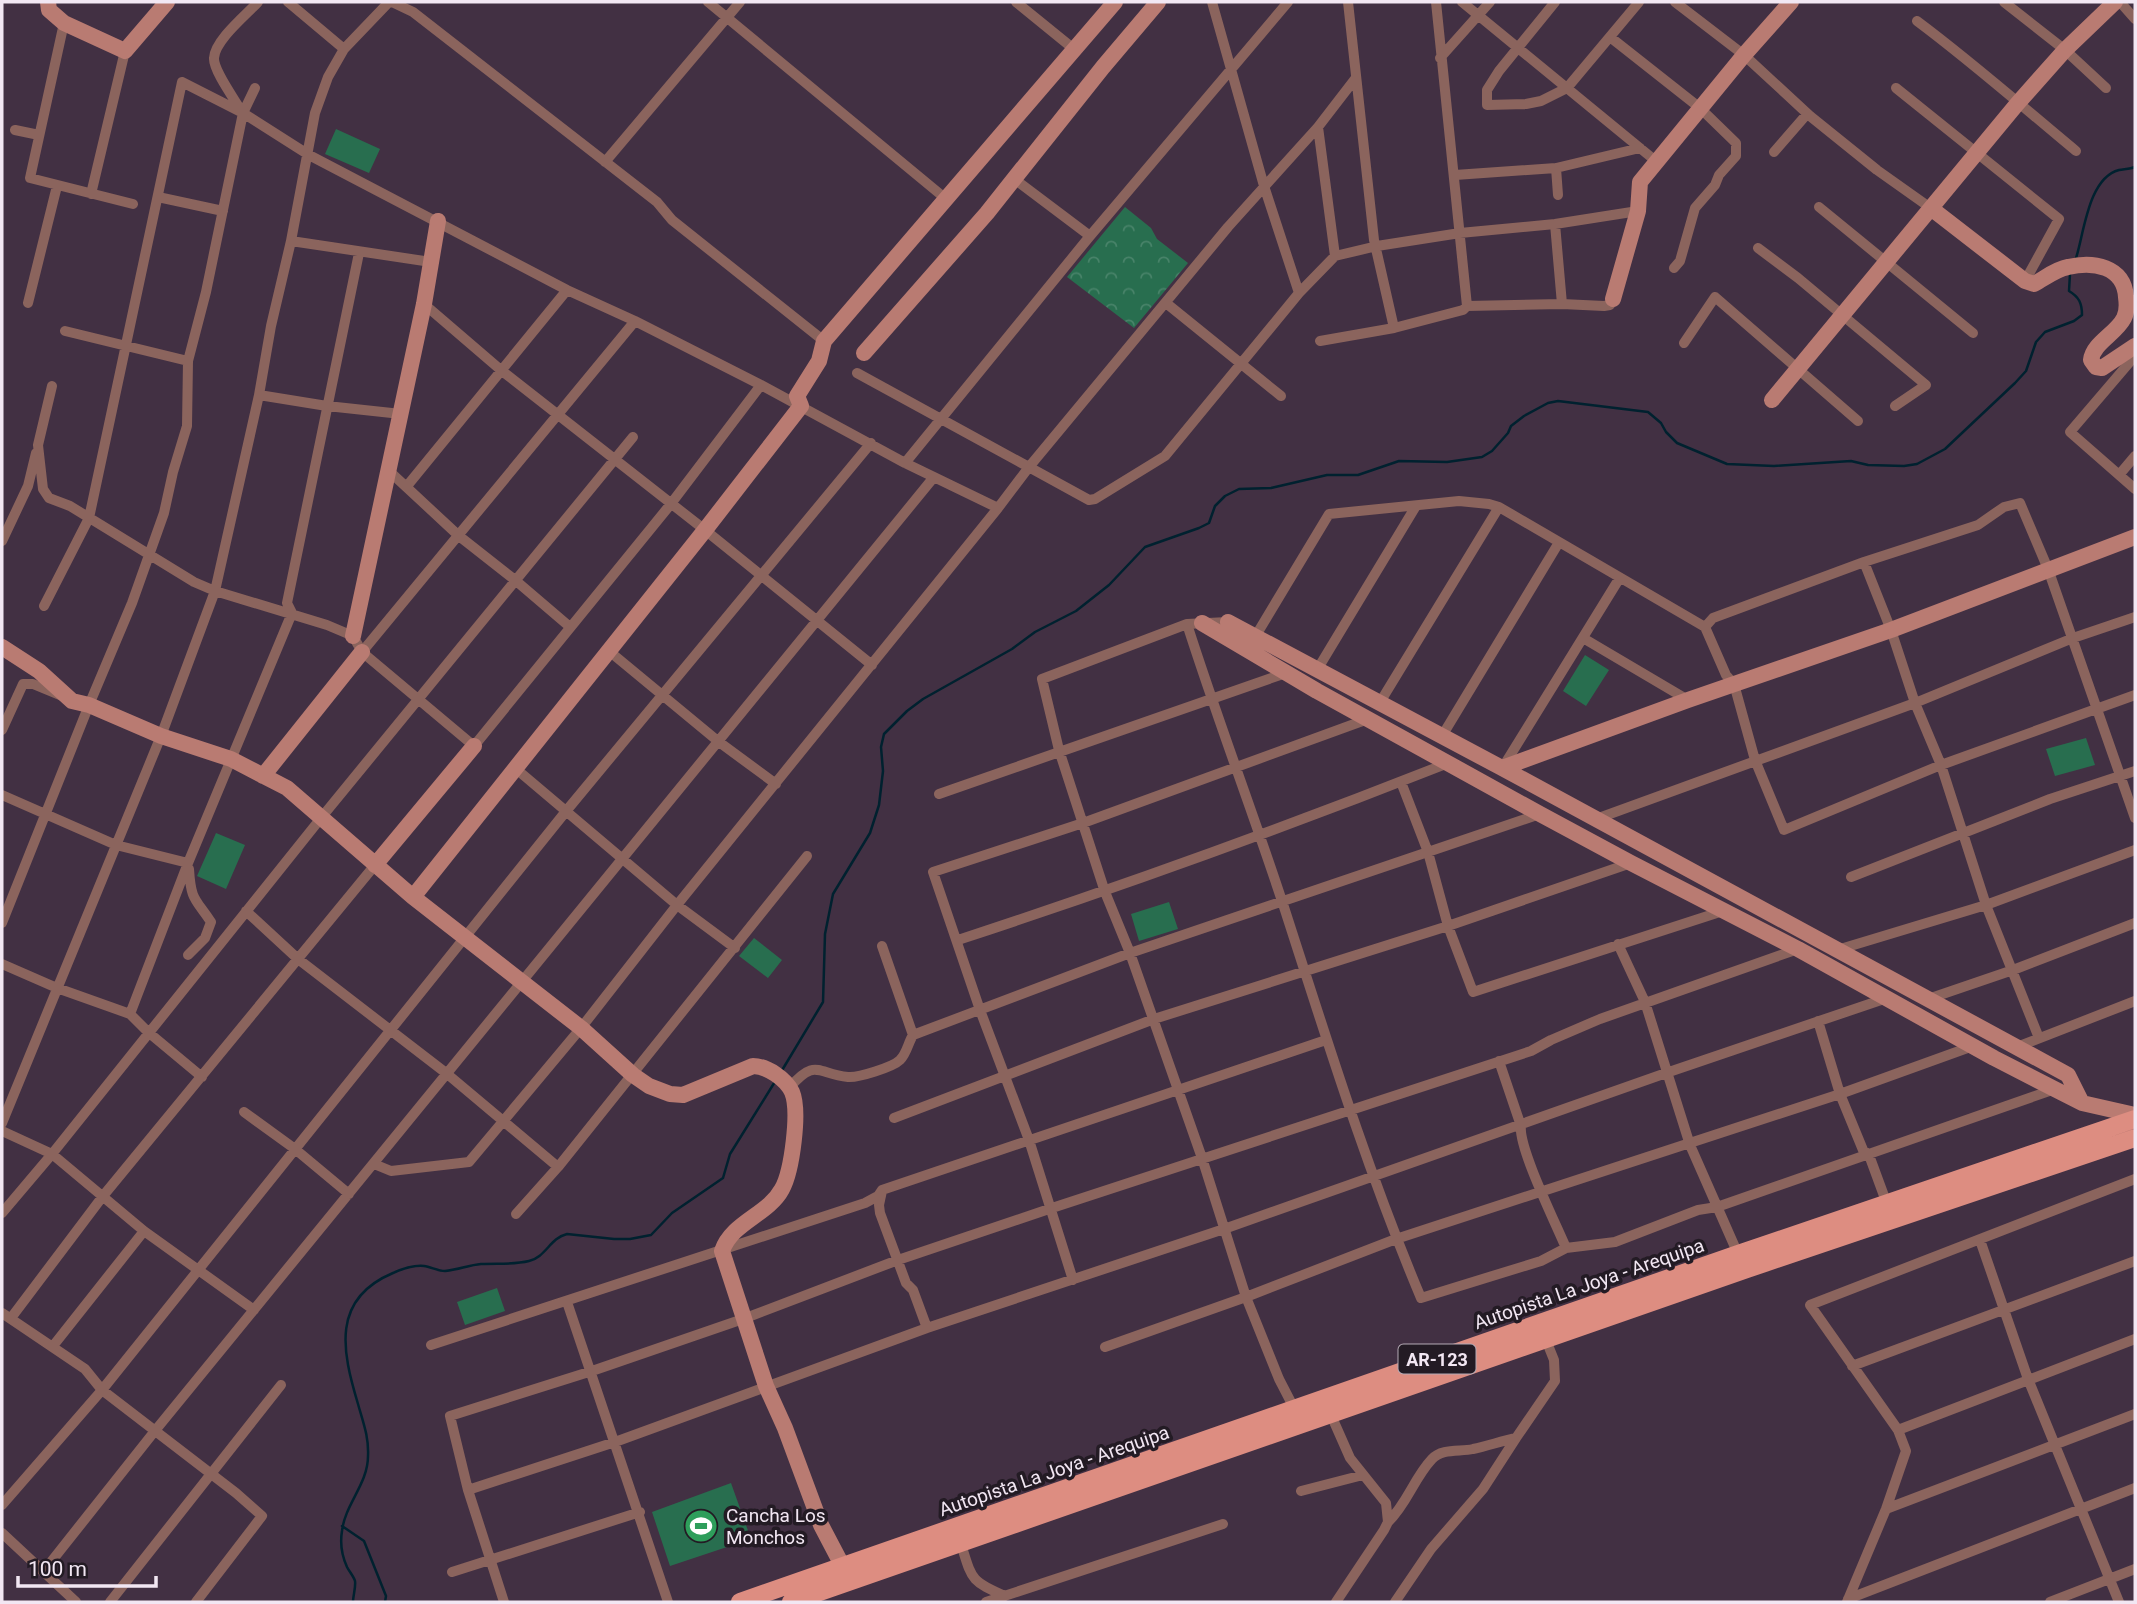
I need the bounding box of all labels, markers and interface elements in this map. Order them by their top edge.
street label: Autopista La Joya - Arequipa [1471,1234,1707,1334]
road number: AR-123 [1398,1344,1476,1374]
street label: Autopista La Joya - Arequipa [936,1421,1172,1521]
place label: Cancha Los Monchos [726,1504,826,1549]
sports icon: Cancha Los Monchos [682,1507,720,1545]
scale bar [18,1544,156,1588]
text: 100 m [28,1557,87,1581]

